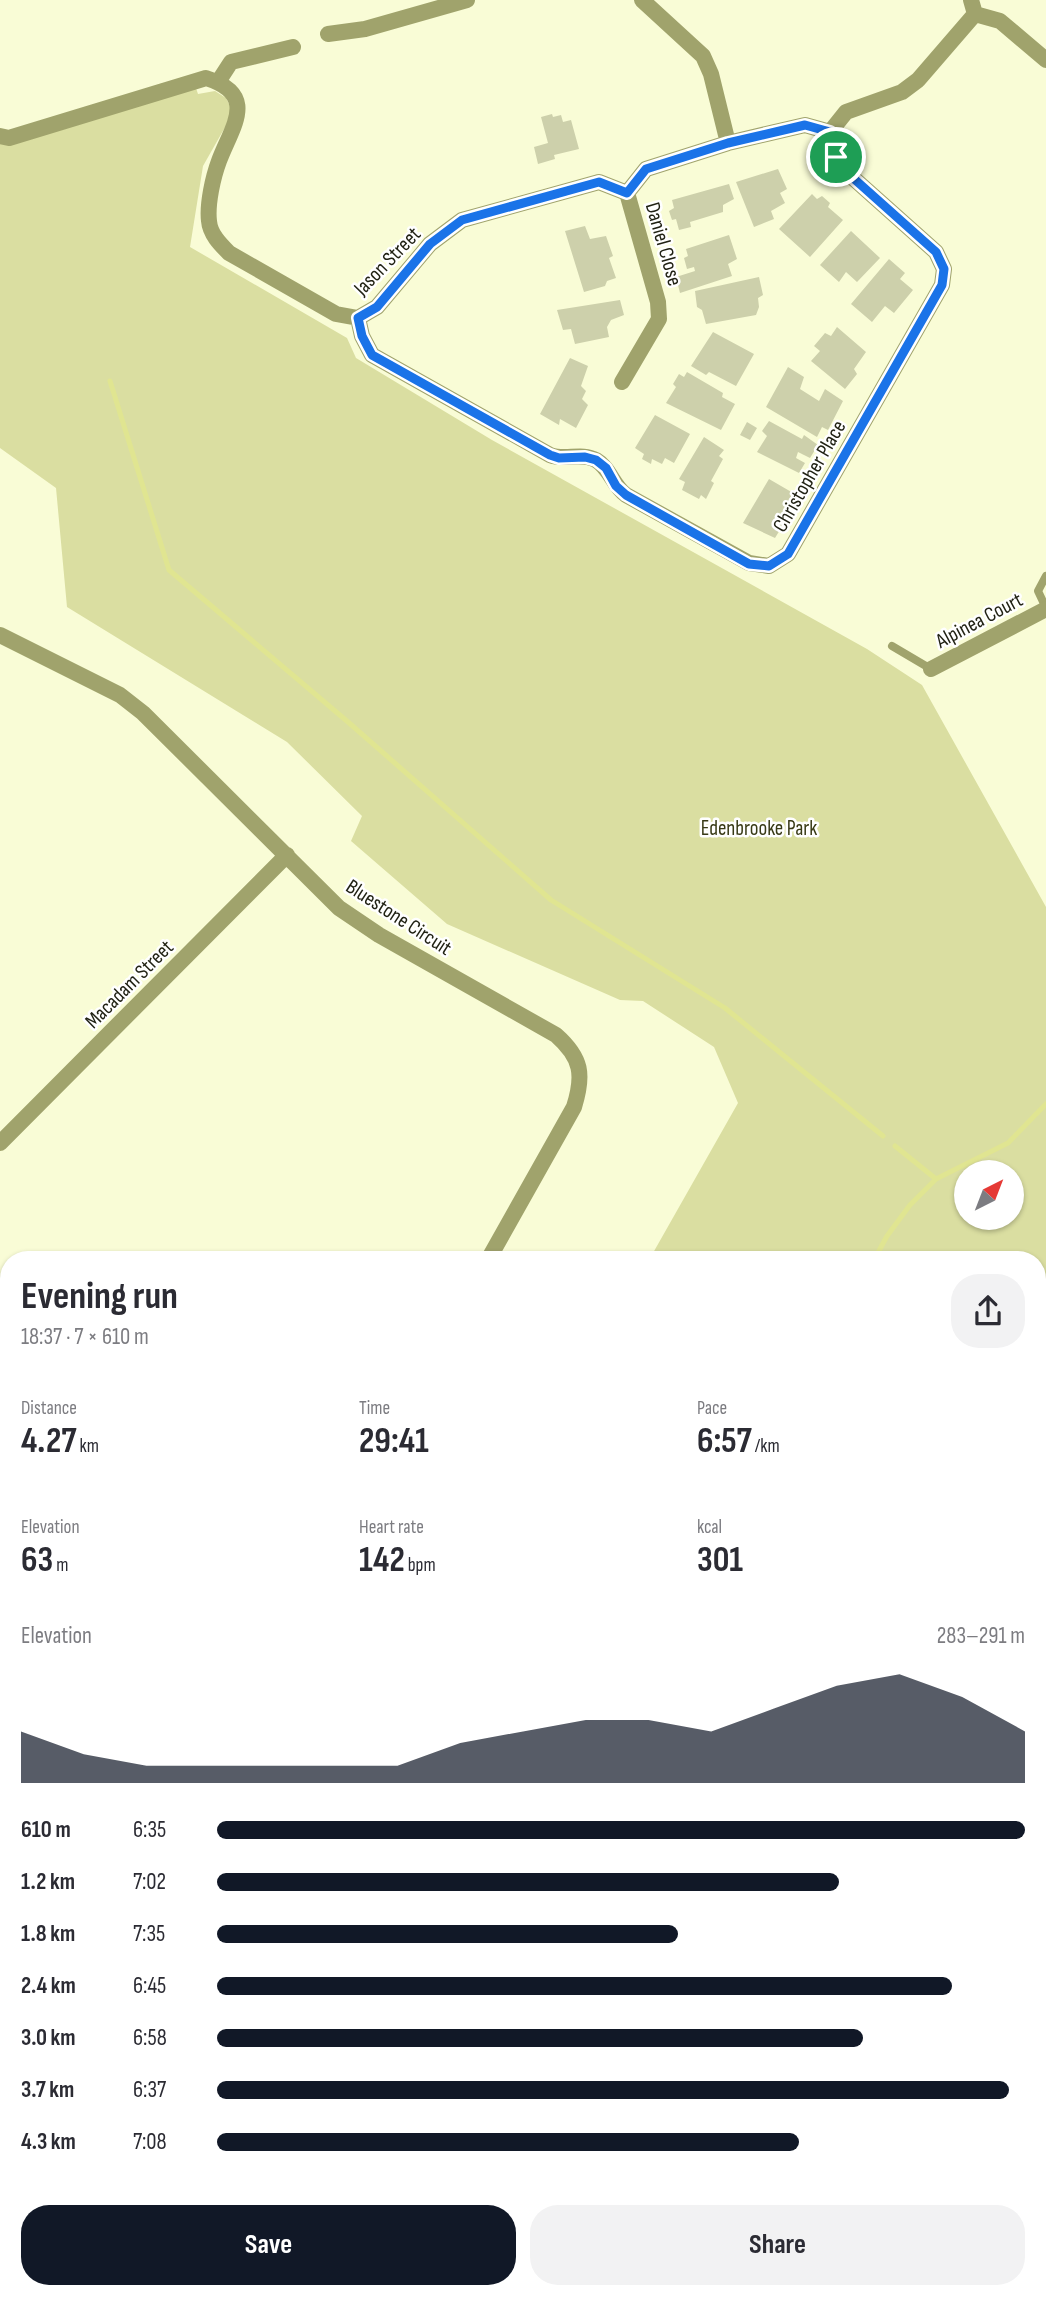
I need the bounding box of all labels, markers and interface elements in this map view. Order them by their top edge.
pin [806,127,866,187]
icon: arrive [817,138,855,176]
street label: Daniel Close [640,200,687,289]
street label: Jason Street [348,222,426,301]
street label: Christopher Place [767,416,851,536]
street label: Alpinea Court [931,587,1027,654]
park label: Edenbrooke Park [701,816,817,841]
street label: Bluestone Circuit [341,874,456,961]
street label: Macadam Street [80,935,179,1034]
north arrow [954,1160,1024,1230]
map controls [954,1160,1024,1230]
text: Evening run [21,1274,178,1319]
button: share [951,1274,1025,1348]
text: 18:37 · 7 × 610 m [21,1323,149,1351]
text: Distance [21,1397,77,1420]
text: Time [359,1397,390,1420]
text: Pace [697,1397,727,1420]
text: 4.27 [21,1420,77,1463]
text: 29:41 [359,1420,429,1463]
text: 6:57 [697,1420,752,1463]
text: km [77,1435,99,1458]
text: /km [752,1435,780,1458]
text: Elevation [21,1516,80,1539]
text: Heart rate [359,1516,424,1539]
text: kcal [697,1516,722,1539]
text: 63 [21,1539,53,1582]
text: 142 [359,1539,405,1582]
text: 301 [697,1539,743,1582]
text: m [53,1554,68,1577]
text: bpm [405,1554,436,1577]
text: Elevation [21,1622,92,1650]
text: 283–291 m [937,1622,1025,1650]
text: 610 m [21,1816,71,1844]
text: 6:35 [133,1816,166,1844]
text: 1.2 km [21,1868,75,1896]
text: 7:02 [133,1868,166,1896]
text: 1.8 km [21,1920,75,1948]
text: 7:35 [133,1920,165,1948]
text: 2.4 km [21,1972,76,2000]
text: 6:45 [133,1972,166,2000]
text: 3.0 km [21,2024,76,2052]
text: 6:58 [133,2024,167,2052]
text: 3.7 km [21,2076,74,2104]
text: 6:37 [133,2076,166,2104]
text: 4.3 km [21,2128,76,2156]
text: 7:08 [133,2128,167,2156]
button: Save [21,2205,516,2285]
button: Share [530,2205,1025,2285]

